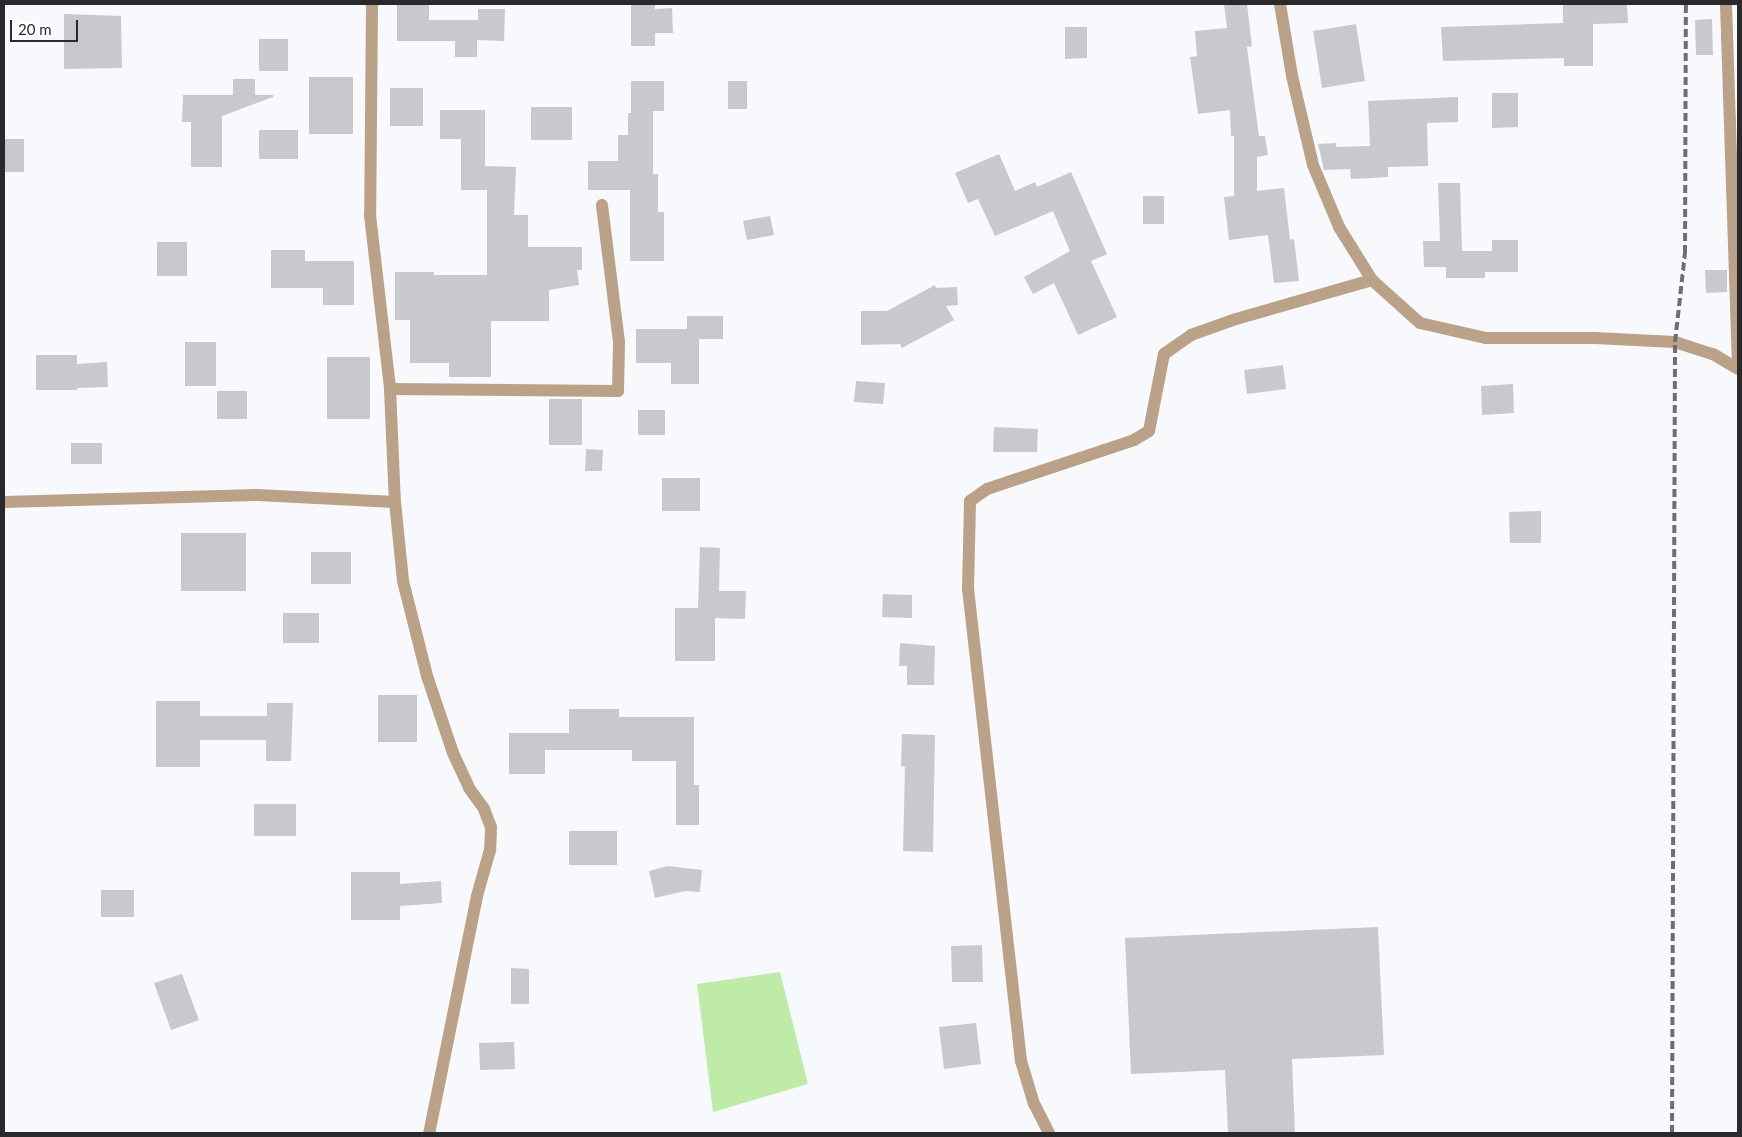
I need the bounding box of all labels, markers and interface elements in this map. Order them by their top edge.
scale bar [12,10,80,42]
text: 20 m [18,20,52,38]

